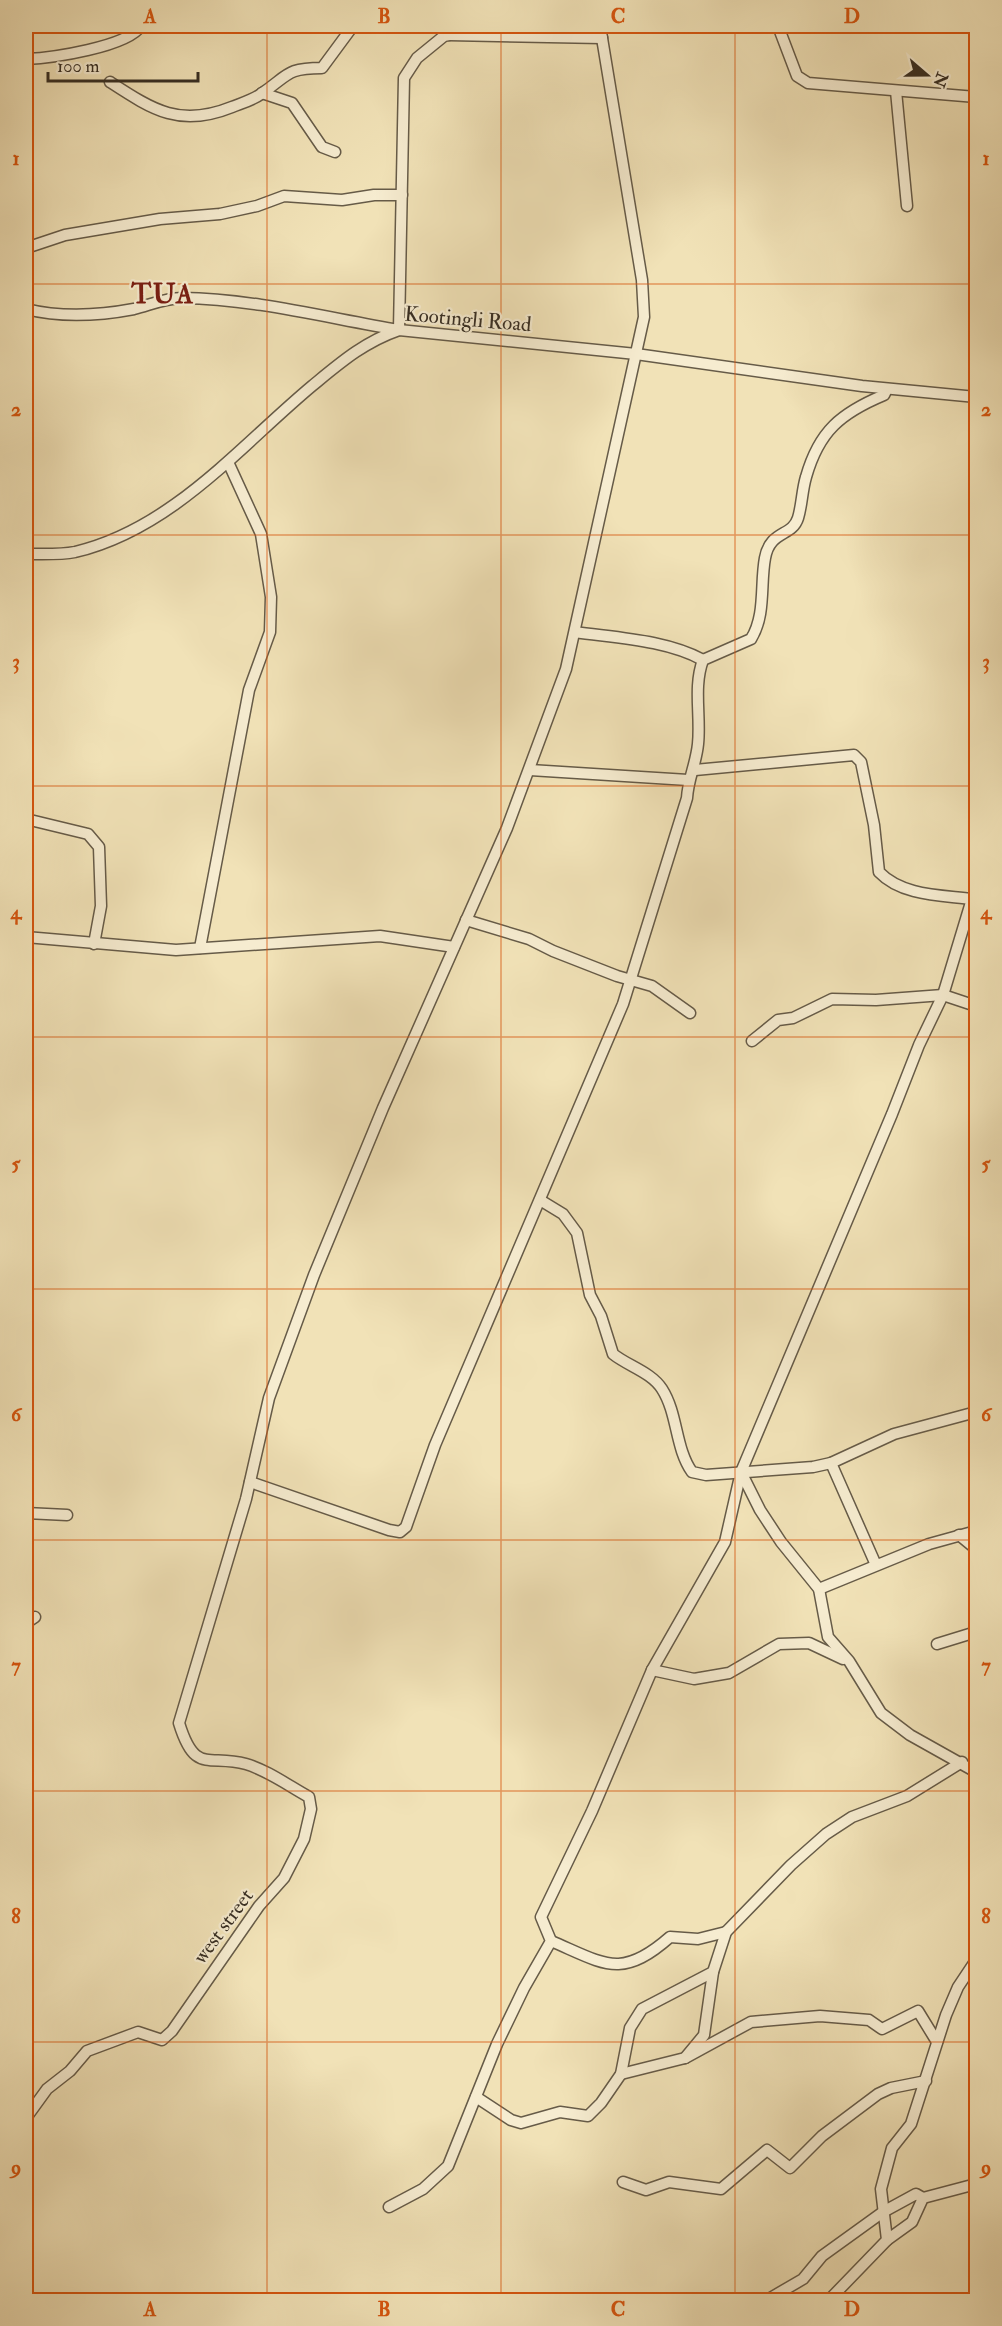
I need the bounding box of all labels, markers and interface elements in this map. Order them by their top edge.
text: A [143,4,157,29]
text: B [377,4,391,29]
text: C [611,4,625,29]
text: D [844,4,860,29]
scale bar [48,45,198,83]
north arrow [897,45,957,105]
text: 100 m [57,55,100,78]
text: N [928,69,952,91]
text: 1 [12,146,20,171]
text: 1 [982,146,990,171]
district label: TUA [130,278,195,311]
street label: Kootingli Road [403,300,533,339]
text: 2 [11,397,21,422]
text: 2 [981,397,991,422]
text: 3 [12,649,20,674]
text: 3 [982,649,990,674]
text: 4 [10,900,23,925]
text: 4 [980,900,993,925]
text: 5 [12,1151,22,1176]
text: 5 [982,1151,992,1176]
text: 6 [11,1402,23,1427]
text: 6 [981,1402,993,1427]
text: 7 [11,1653,21,1678]
text: 7 [981,1653,991,1678]
street label: west street [187,1883,260,1969]
text: 8 [11,1904,21,1929]
text: 8 [981,1904,991,1929]
text: 9 [9,2155,21,2180]
text: 9 [979,2155,991,2180]
text: A [143,2297,157,2322]
text: B [377,2297,391,2322]
text: C [611,2297,625,2322]
text: D [844,2297,860,2322]

